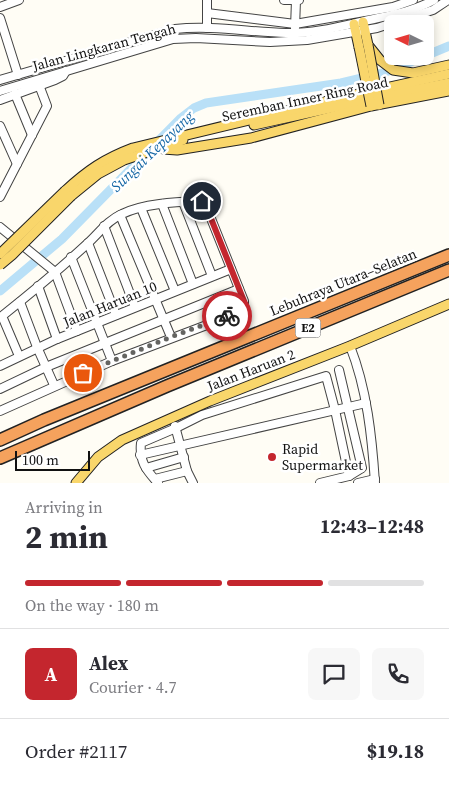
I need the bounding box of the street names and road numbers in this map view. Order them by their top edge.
street label: Jalan Lingkaran Tengah [29,18,178,76]
street label: Seremban Inner Ring Road [220,72,390,126]
street label: Lebuhraya Utara–Selatan [267,243,420,321]
street label: Jalan Haruan 10 [59,276,160,332]
road number: E2 [296,318,320,338]
street label: Jalan Haruan 2 [203,344,298,396]

